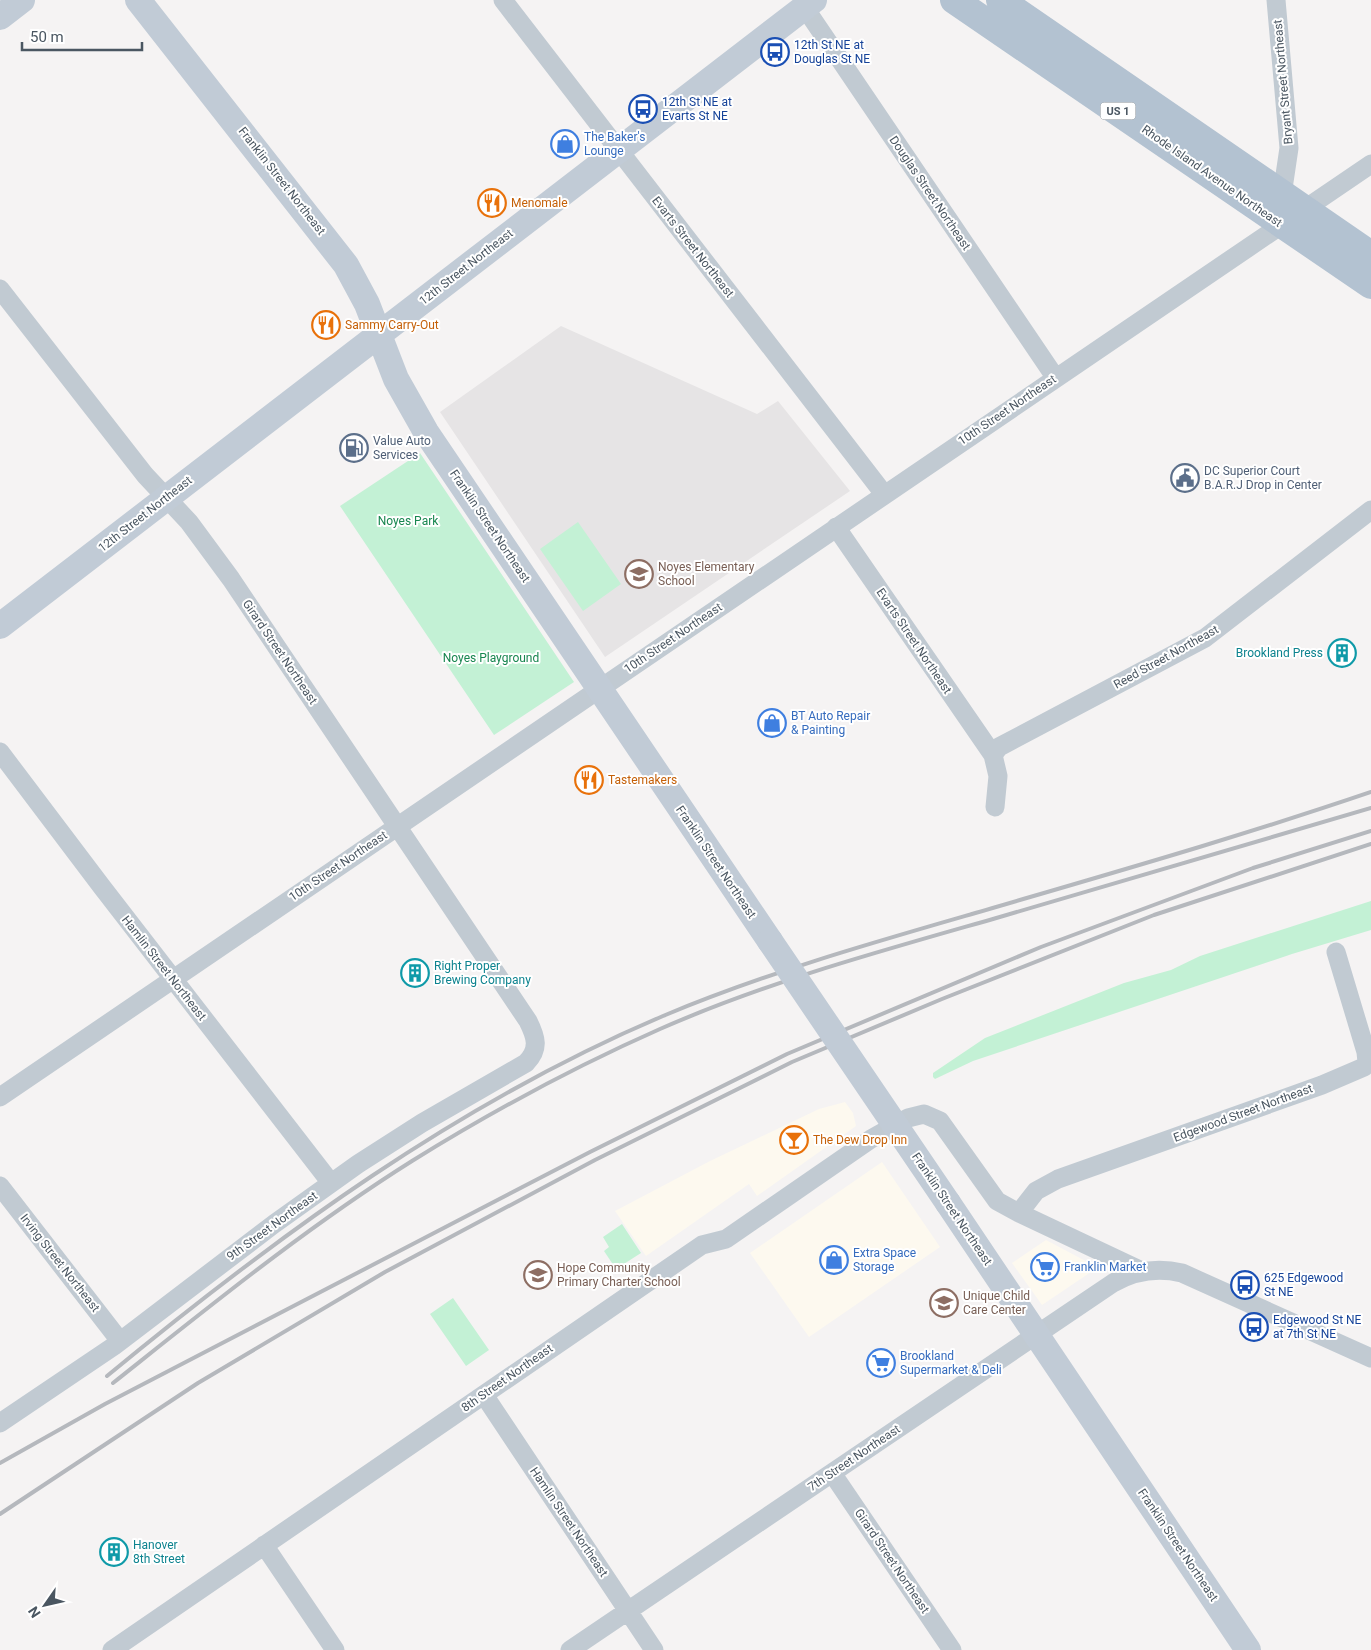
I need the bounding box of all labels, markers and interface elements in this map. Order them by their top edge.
street label: Bryant Street Northeast [1271,19,1295,145]
scale bar [22,20,142,52]
text: 50 m [30,28,64,46]
bus stop icon: 12th St NE at Douglas St NE [760,37,790,67]
place label: 12th St NE at Douglas St NE [794,38,870,66]
bus stop icon: 12th St NE at Evarts St NE [628,94,658,124]
place label: 12th St NE at Evarts St NE [662,95,732,123]
road number: US 1 [1100,102,1136,120]
street label: Rhode Island Avenue Northeast [1139,122,1285,230]
street label: Franklin Street Northeast [236,124,328,238]
shop icon: The Baker's Lounge [550,129,580,159]
place label: The Baker's Lounge [584,130,645,158]
street label: Douglas Street Northeast [887,133,973,253]
restaurant icon: Menomale [477,188,507,218]
street label: Evarts Street Northeast [649,194,737,300]
place label: Menomale [511,196,568,210]
street label: 12th Street Northeast [416,226,516,308]
restaurant icon: Sammy Carry-Out [311,310,341,340]
place label: Sammy Carry-Out [345,318,439,332]
street label: 10th Street Northeast [955,372,1059,448]
fuel station icon: Value Auto Services [339,433,369,463]
place label: Value Auto Services [373,434,431,462]
public building icon: DC Superior Court B.A.R.J Drop in Center [1170,463,1200,493]
place label: DC Superior Court B.A.R.J Drop in Center [1204,464,1322,492]
street label: Franklin Street Northeast [447,467,533,585]
street label: 12th Street Northeast [95,473,195,555]
park label: Noyes Park [378,514,439,528]
school or university icon: Noyes Elementary School [624,559,654,589]
place label: Noyes Elementary School [658,560,755,588]
street label: Evarts Street Northeast [873,586,955,697]
street label: Girard Street Northeast [240,597,320,707]
street label: 10th Street Northeast [621,600,725,676]
street label: Reed Street Northeast [1111,622,1221,692]
building icon: Brookland Press [1327,638,1357,668]
place label: Brookland Press [1236,646,1323,660]
park label: Noyes Playground [443,651,539,665]
shop icon: BT Auto Repair & Painting [757,708,787,738]
place label: BT Auto Repair & Painting [791,709,870,737]
restaurant icon: Tastemakers [574,765,604,795]
place label: Tastemakers [608,773,677,787]
street label: Franklin Street Northeast [673,803,759,921]
street label: 10th Street Northeast [286,828,390,904]
street label: Hamlin Street Northeast [119,913,209,1023]
building icon: Right Proper Brewing Company [400,958,430,988]
place label: Right Proper Brewing Company [434,959,531,987]
street label: Edgewood Street Northeast [1172,1081,1315,1145]
bar icon: The Dew Drop Inn [779,1125,809,1155]
place label: The Dew Drop Inn [813,1133,907,1147]
street label: Franklin Street Northeast [909,1150,995,1268]
street label: 9th Street Northeast [224,1188,320,1263]
street label: Irving Street Northeast [17,1211,103,1315]
shop icon: Extra Space Storage [819,1245,849,1275]
place label: Extra Space Storage [853,1246,916,1274]
supermarket icon: Franklin Market [1030,1252,1060,1282]
school or university icon: Hope Community Primary Charter School [523,1260,553,1290]
place label: Franklin Market [1064,1260,1146,1274]
place label: Hope Community Primary Charter School [557,1261,681,1289]
bus stop icon: 625 Edgewood St NE [1230,1270,1260,1300]
place label: 625 Edgewood St NE [1264,1271,1343,1299]
school or university icon: Unique Child Care Center [929,1288,959,1318]
place label: Unique Child Care Center [963,1289,1030,1317]
bus stop icon: Edgewood St NE at 7th St NE [1239,1312,1269,1342]
place label: Edgewood St NE at 7th St NE [1273,1313,1362,1341]
street label: 8th Street Northeast [459,1341,555,1415]
supermarket icon: Brookland Supermarket & Deli [866,1348,896,1378]
place label: Brookland Supermarket & Deli [900,1349,1002,1377]
street label: 7th Street Northeast [805,1422,903,1494]
street label: Hamlin Street Northeast [527,1465,611,1579]
street label: Franklin Street Northeast [1135,1486,1221,1604]
street label: Girard Street Northeast [852,1506,932,1616]
building icon: Hanover 8th Street [99,1537,129,1567]
place label: Hanover 8th Street [133,1538,185,1566]
north arrow [20,1580,70,1630]
text: N [25,1604,44,1621]

